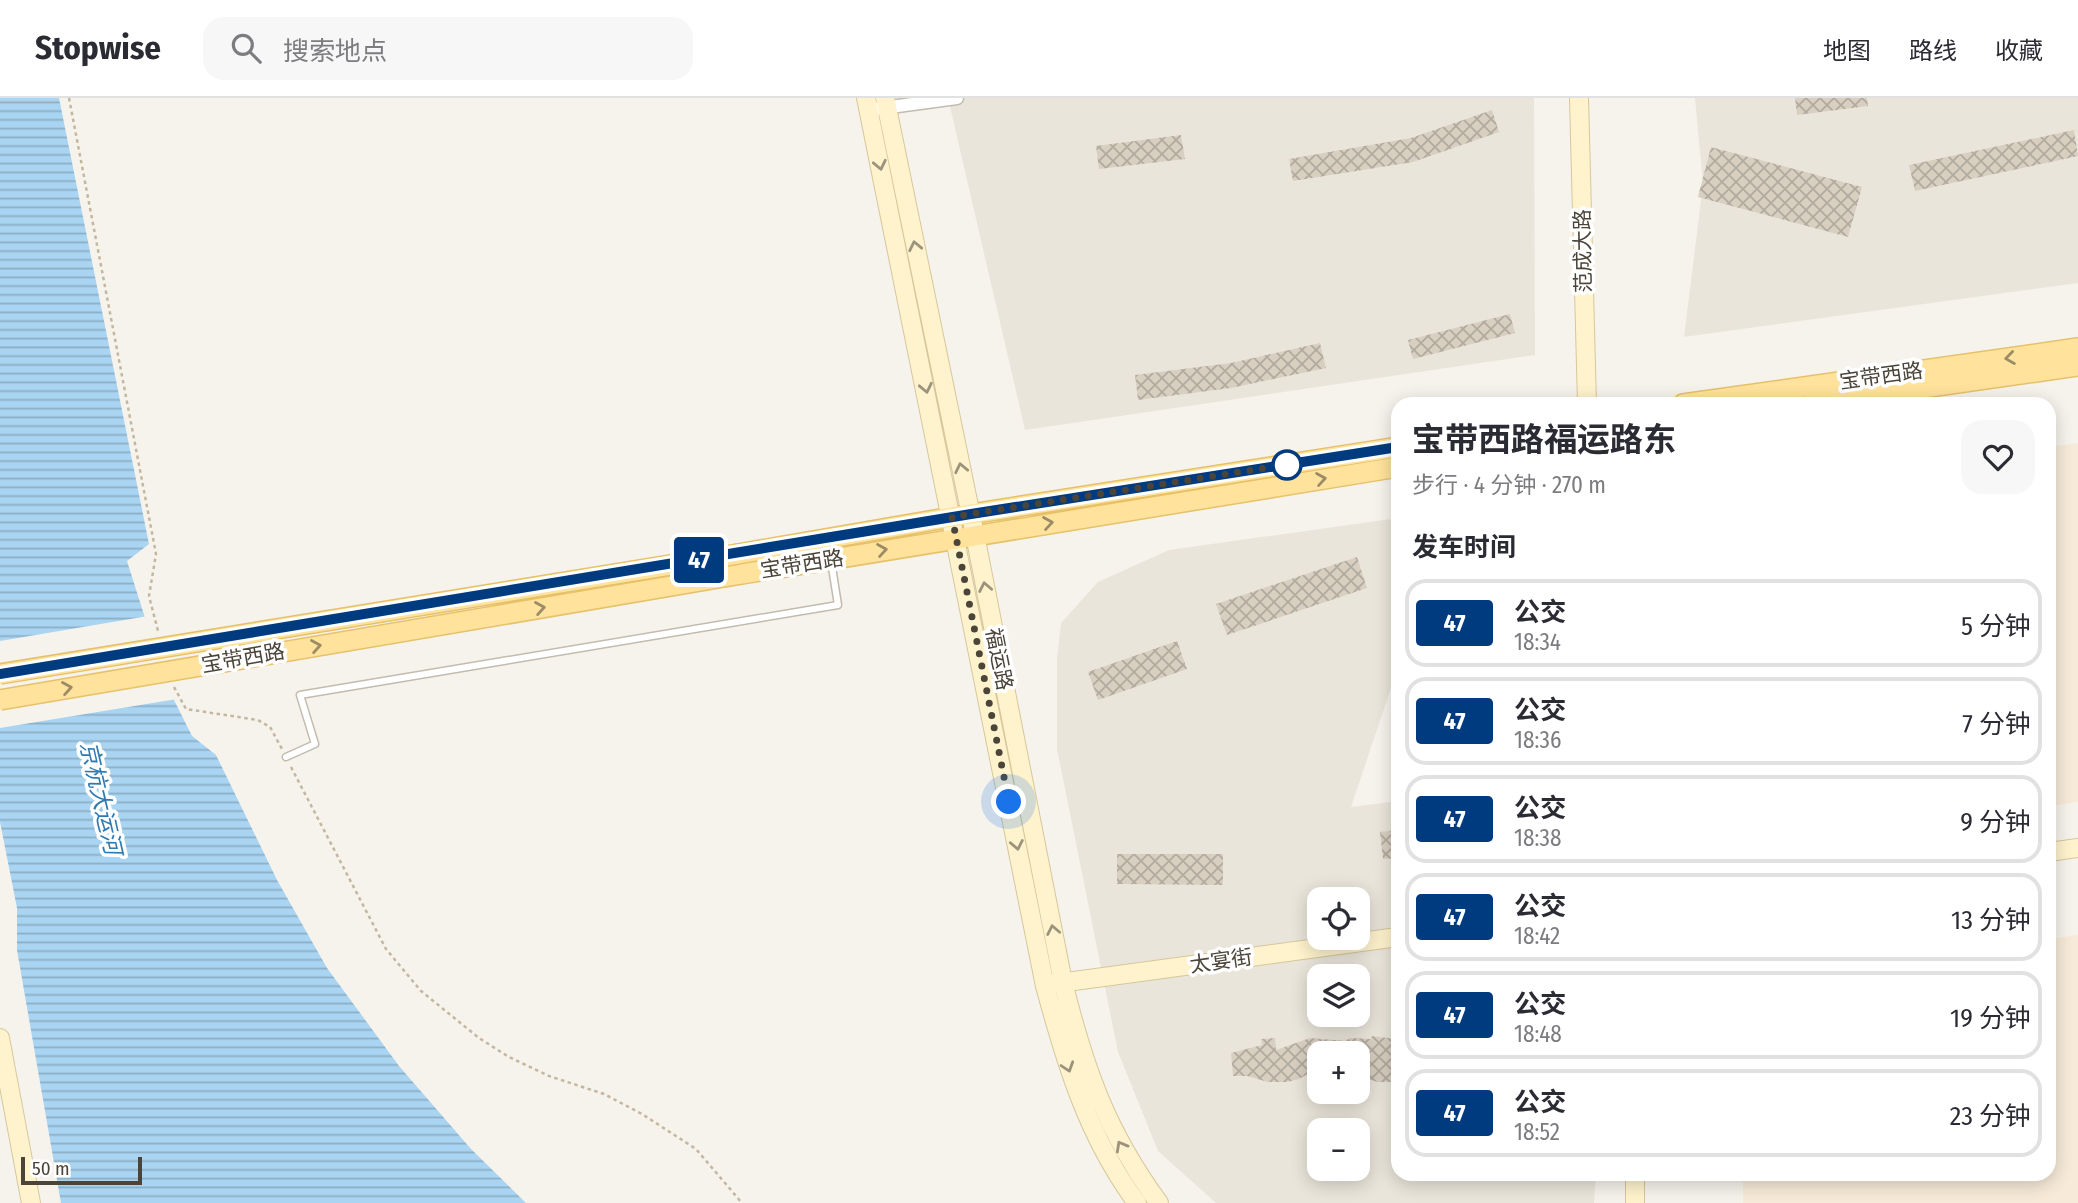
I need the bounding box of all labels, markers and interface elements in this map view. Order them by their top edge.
search box [203,17,693,80]
text: Stopwise [35,28,161,68]
icon: search [227,29,265,67]
text: 搜索地点 [283,36,387,67]
text: 地图 [1823,37,1871,65]
text: 路线 [1909,37,1957,65]
text: 收藏 [1995,37,2043,65]
one-way arrow [871,159,886,171]
street label: 范成大路 [1569,209,1597,293]
one-way arrow [909,240,924,252]
one-way arrow [2005,350,2016,365]
street label: 宝带西路 [1838,357,1924,395]
one-way arrow [917,382,932,394]
text: 宝带西路福运路东 [1412,420,1676,460]
button: heart [1961,420,2035,494]
unlabelled marker [1272,450,1302,480]
one-way arrow [955,462,970,474]
text: 步行 · 4 分钟 · 270 m [1412,471,1606,499]
one-way arrow [1315,472,1327,487]
one-way arrow [1042,516,1054,531]
text: 发车时间 [1412,532,1516,563]
line badge: 47 [668,537,730,583]
one-way arrow [876,543,888,558]
street label: 宝带西路 [758,545,846,583]
text: 47 [688,546,710,574]
one-way arrow [978,581,993,593]
text: 公交 [1514,597,1566,628]
one-way arrow [534,601,546,616]
text: 47 [1443,609,1466,637]
text: 5 分钟 [1961,611,2031,642]
street label: 福运路 [980,626,1018,692]
text: 18:34 [1514,628,1561,656]
street label: 宝带西路 [199,638,287,678]
one-way arrow [310,639,322,654]
one-way arrow [61,681,73,696]
text: 公交 [1514,695,1566,726]
text: 47 [1443,707,1466,735]
text: 7 分钟 [1962,709,2031,740]
text: 18:36 [1514,726,1561,754]
water label: 京杭大运河 [74,739,128,861]
your location [991,784,1026,819]
text: 公交 [1514,793,1566,824]
text: 47 [1443,805,1466,833]
text: 9 分钟 [1960,807,2031,838]
text: 18:38 [1514,824,1561,852]
one-way arrow [1009,839,1024,851]
map controls [1307,887,1370,1181]
button: locate [1307,887,1370,950]
text: 公交 [1514,891,1566,922]
text: 47 [1443,903,1466,931]
text: 13 分钟 [1951,905,2031,936]
text: 18:42 [1514,922,1560,950]
one-way arrow [1046,924,1061,936]
street label: 太宴街 [1188,944,1254,978]
button: layers [1307,964,1370,1027]
text: 公交 [1514,989,1566,1020]
text: 47 [1443,1001,1466,1029]
text: 19 分钟 [1950,1003,2031,1034]
text: 18:48 [1514,1020,1562,1048]
button: + [1307,1041,1370,1104]
one-way arrow [1060,1060,1074,1073]
text: 公交 [1514,1087,1566,1118]
text: 47 [1443,1099,1466,1127]
text: 23 分钟 [1950,1101,2031,1132]
button: − [1307,1118,1370,1181]
text: 18:52 [1514,1118,1560,1146]
one-way arrow [1116,1141,1129,1154]
scale bar [21,1154,142,1186]
text: 50 m [32,1157,70,1180]

